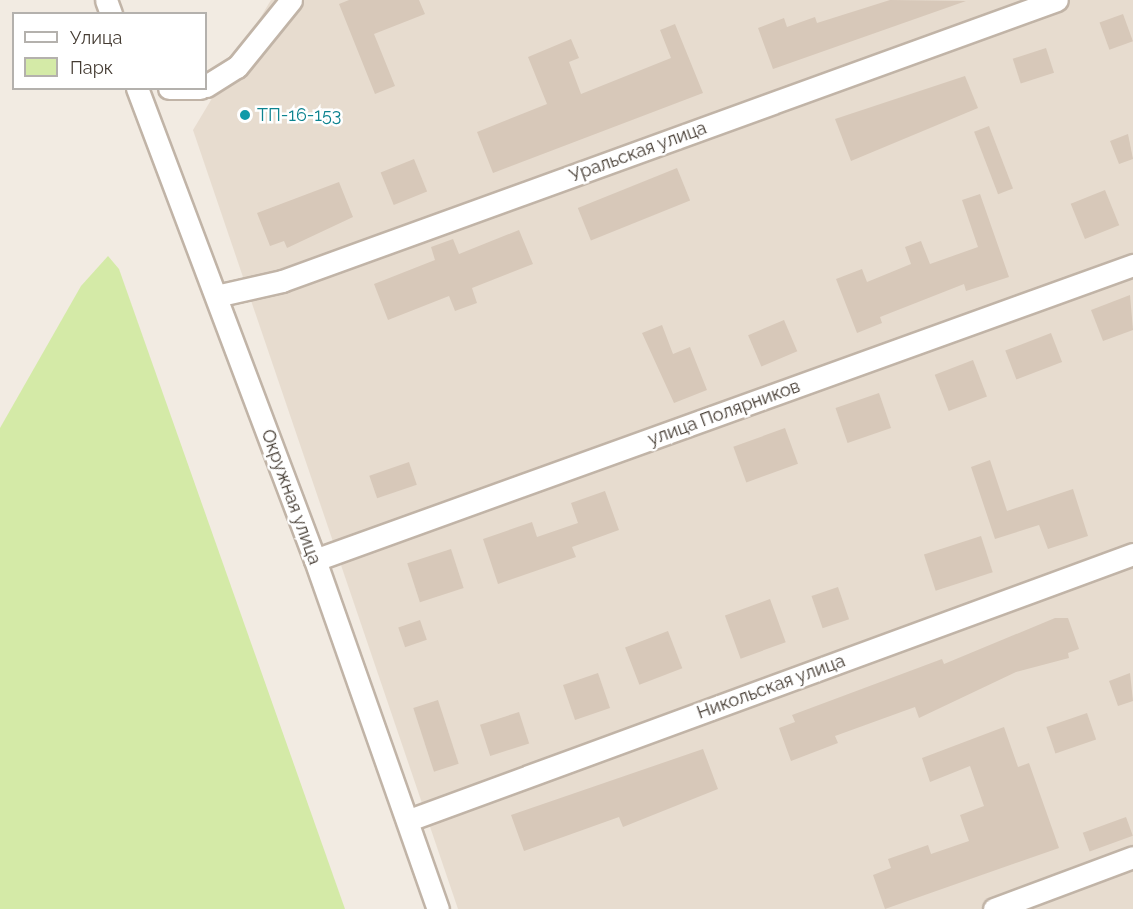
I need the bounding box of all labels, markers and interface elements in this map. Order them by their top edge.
legend [12,12,207,90]
text: Улица [70,27,122,48]
text: Парк [70,57,113,78]
place label: ТП-16-153 [257,104,341,126]
marker: ТП-16-153 [238,108,252,122]
street label: Уральская улица [566,117,710,187]
street label: улица Полярников [645,375,803,451]
street label: Окружная улица [256,426,326,568]
street label: Никольская улица [694,650,848,724]

